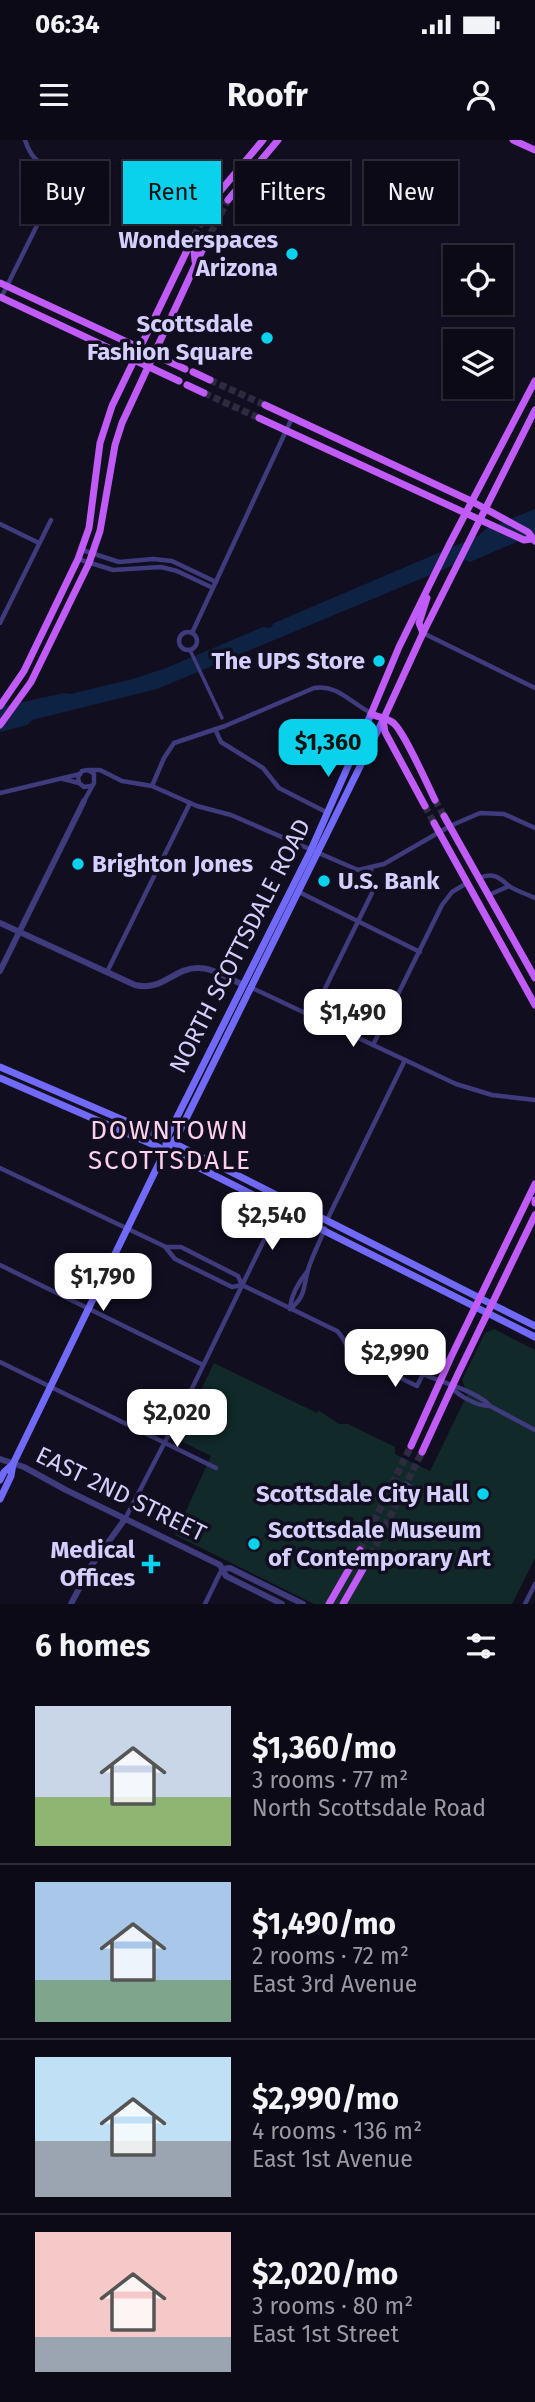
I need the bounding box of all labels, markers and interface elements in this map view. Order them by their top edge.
text: 06:34 [35,9,100,40]
icon: menu [35,76,73,114]
text: Roofr [227,76,308,114]
icon: person [462,76,500,114]
chip: Buy [21,161,109,224]
chip: Rent [123,161,221,224]
chip: Filters [235,161,350,224]
chip: New [364,161,458,224]
place label: Wonderspaces Arizona [118,226,278,282]
map controls [443,245,513,399]
button: locate [443,245,513,315]
marker: Wonderspaces Arizona [284,246,300,262]
place label: Scottsdale Fashion Square [87,310,253,366]
button: layers [443,329,513,399]
marker: Scottsdale Fashion Square [259,330,275,346]
place label: The UPS Store [211,647,365,675]
marker: The UPS Store [371,653,387,669]
pin: $1,360 [271,720,385,779]
text: $1,360 [295,728,361,756]
street label: NORTH SCOTTSDALE ROAD [164,814,316,1078]
place label: Brighton Jones [92,850,253,878]
marker: Brighton Jones [70,856,86,872]
place label: U.S. Bank [338,867,440,895]
marker: U.S. Bank [316,873,332,889]
pin: $1,490 [296,990,410,1049]
text: $1,490 [320,998,386,1026]
district label: DOWNTOWN SCOTTSDALE [88,1115,252,1176]
pin: $2,540 [215,1192,329,1252]
text: $2,540 [238,1201,306,1229]
pin: $1,790 [46,1254,160,1313]
text: $1,790 [71,1262,135,1290]
pin: $2,990 [338,1330,452,1389]
text: $2,990 [361,1338,429,1366]
pin: $2,020 [120,1390,234,1449]
text: $2,020 [143,1398,211,1426]
street label: EAST 2ND STREET [31,1441,211,1548]
place label: Scottsdale City Hall [256,1480,470,1508]
marker: Scottsdale City Hall [475,1486,491,1502]
place label: Scottsdale Museum of Contemporary Art [268,1516,492,1572]
place label: Medical Offices [50,1536,136,1592]
marker: Scottsdale Museum of Contemporary Art [246,1536,262,1552]
marker: Medical Offices [141,1554,161,1574]
icon: filters [462,1627,500,1665]
text: 6 homes [35,1628,150,1664]
text: $1,360/mo [252,1730,397,1766]
icon: home [91,1734,175,1818]
text: 3 rooms · 77 m² [252,1766,408,1794]
text: North Scottsdale Road [252,1794,486,1822]
text: $1,490/mo [252,1906,396,1942]
icon: home [91,1910,175,1994]
text: 2 rooms · 72 m² [252,1942,409,1970]
text: East 3rd Avenue [252,1970,417,1998]
text: $2,990/mo [252,2081,399,2117]
icon: home [91,2085,175,2169]
text: 4 rooms · 136 m² [252,2117,422,2145]
text: East 1st Avenue [252,2145,413,2173]
text: $2,020/mo [252,2256,398,2292]
icon: home [91,2260,175,2344]
text: 3 rooms · 80 m² [252,2292,413,2320]
text: East 1st Street [252,2320,399,2348]

